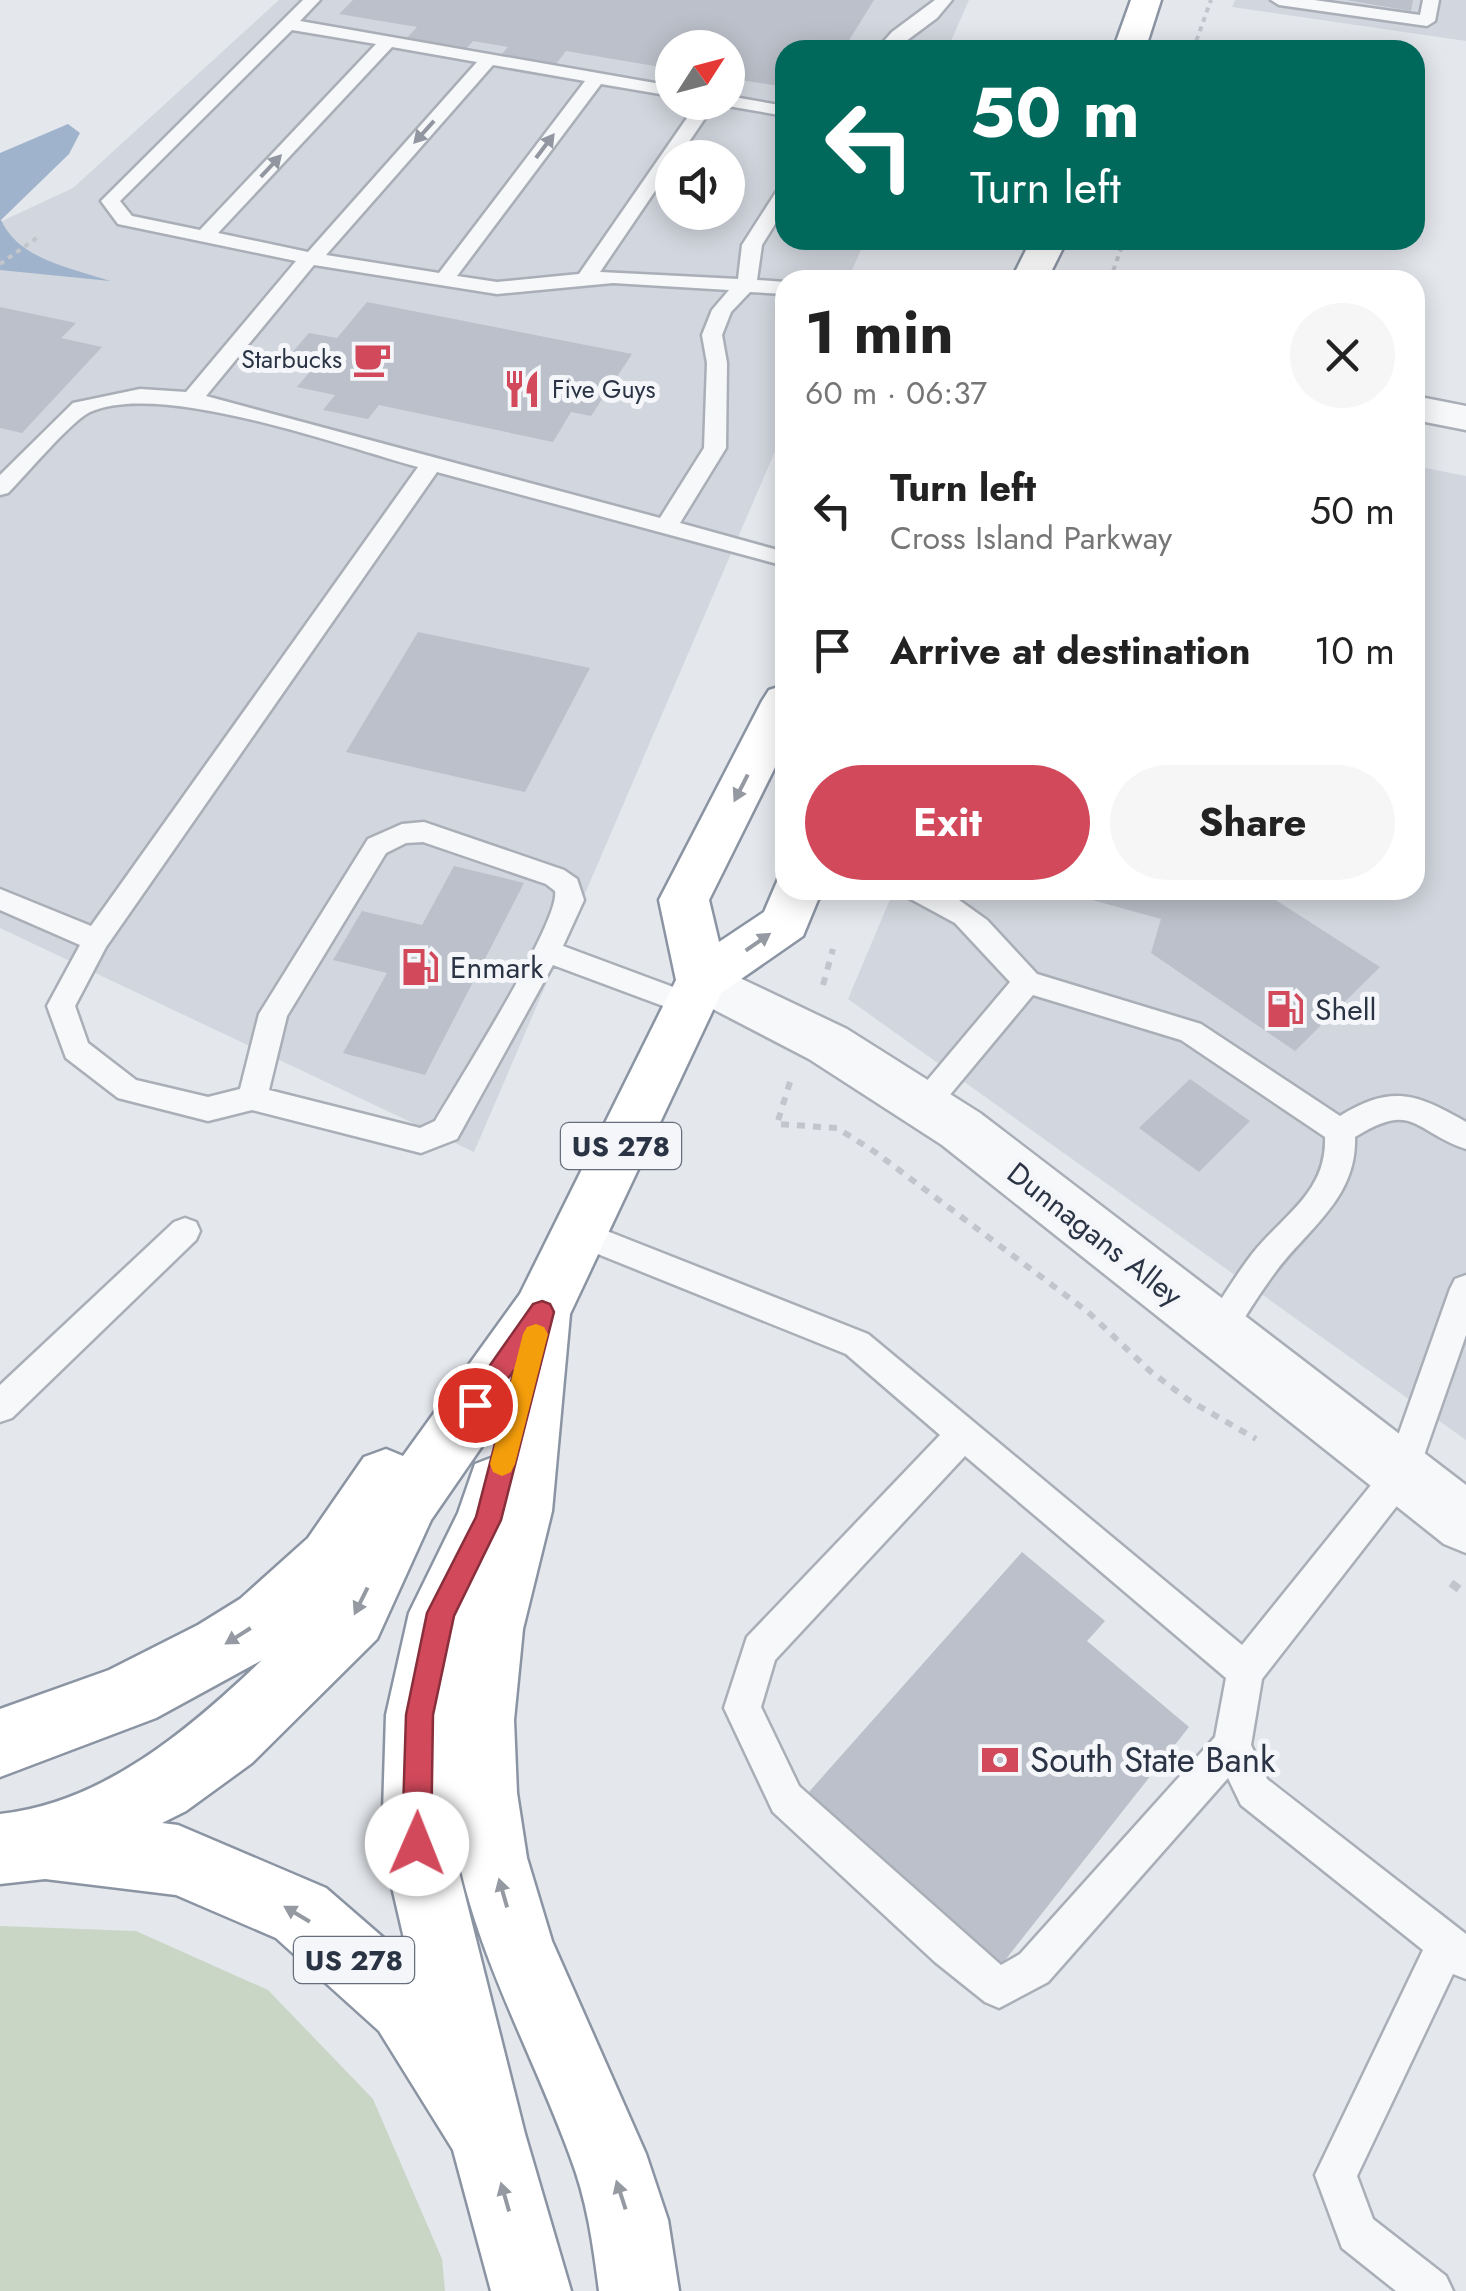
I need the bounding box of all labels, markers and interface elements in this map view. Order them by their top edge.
north arrow [655,30,745,120]
map controls [655,30,745,230]
text: 50 m [970,62,1140,163]
icon: left [805,80,935,210]
one-way arrow [414,119,436,144]
one-way arrow [534,133,554,159]
button: sound [655,140,745,230]
one-way arrow [259,154,282,178]
text: Turn left [970,155,1121,220]
text: 1 min [805,289,954,376]
button: close [1290,303,1395,408]
cafe icon: Starbucks [351,338,393,380]
place label: Starbucks [241,341,342,377]
restaurant icon: Five Guys [501,368,543,410]
text: 60 m · 06:37 [805,370,987,416]
place label: Five Guys [552,371,656,407]
text: Turn left [890,460,1036,515]
icon: left [805,483,860,538]
text: 50 m [1310,483,1395,538]
text: Cross Island Parkway [890,515,1172,561]
icon: arrive [805,623,860,678]
text: Arrive at destination [890,623,1251,678]
text: 10 m [1314,623,1395,678]
button: Exit [805,765,1090,880]
button: Share [1110,765,1395,880]
one-way arrow [733,774,750,803]
one-way arrow [744,933,771,952]
fuel station icon: Enmark [399,946,441,988]
place label: Enmark [450,946,544,989]
fuel station icon: Shell [1264,988,1306,1030]
place label: Shell [1315,988,1376,1031]
road number: US 278 [561,1123,681,1169]
street label: Dunnagans Alley [998,1152,1192,1317]
pin [433,1363,518,1448]
icon: arrive [448,1378,503,1433]
one-way arrow [352,1587,369,1616]
one-way arrow [224,1626,252,1644]
place label: South State Bank [1030,1735,1276,1785]
bank icon: South State Bank [979,1739,1021,1781]
position arrow [365,1792,469,1896]
one-way arrow [494,1878,510,1909]
one-way arrow [283,1906,311,1923]
road number: US 278 [294,1937,414,1983]
one-way arrow [613,2180,628,2210]
one-way arrow [496,2181,512,2212]

